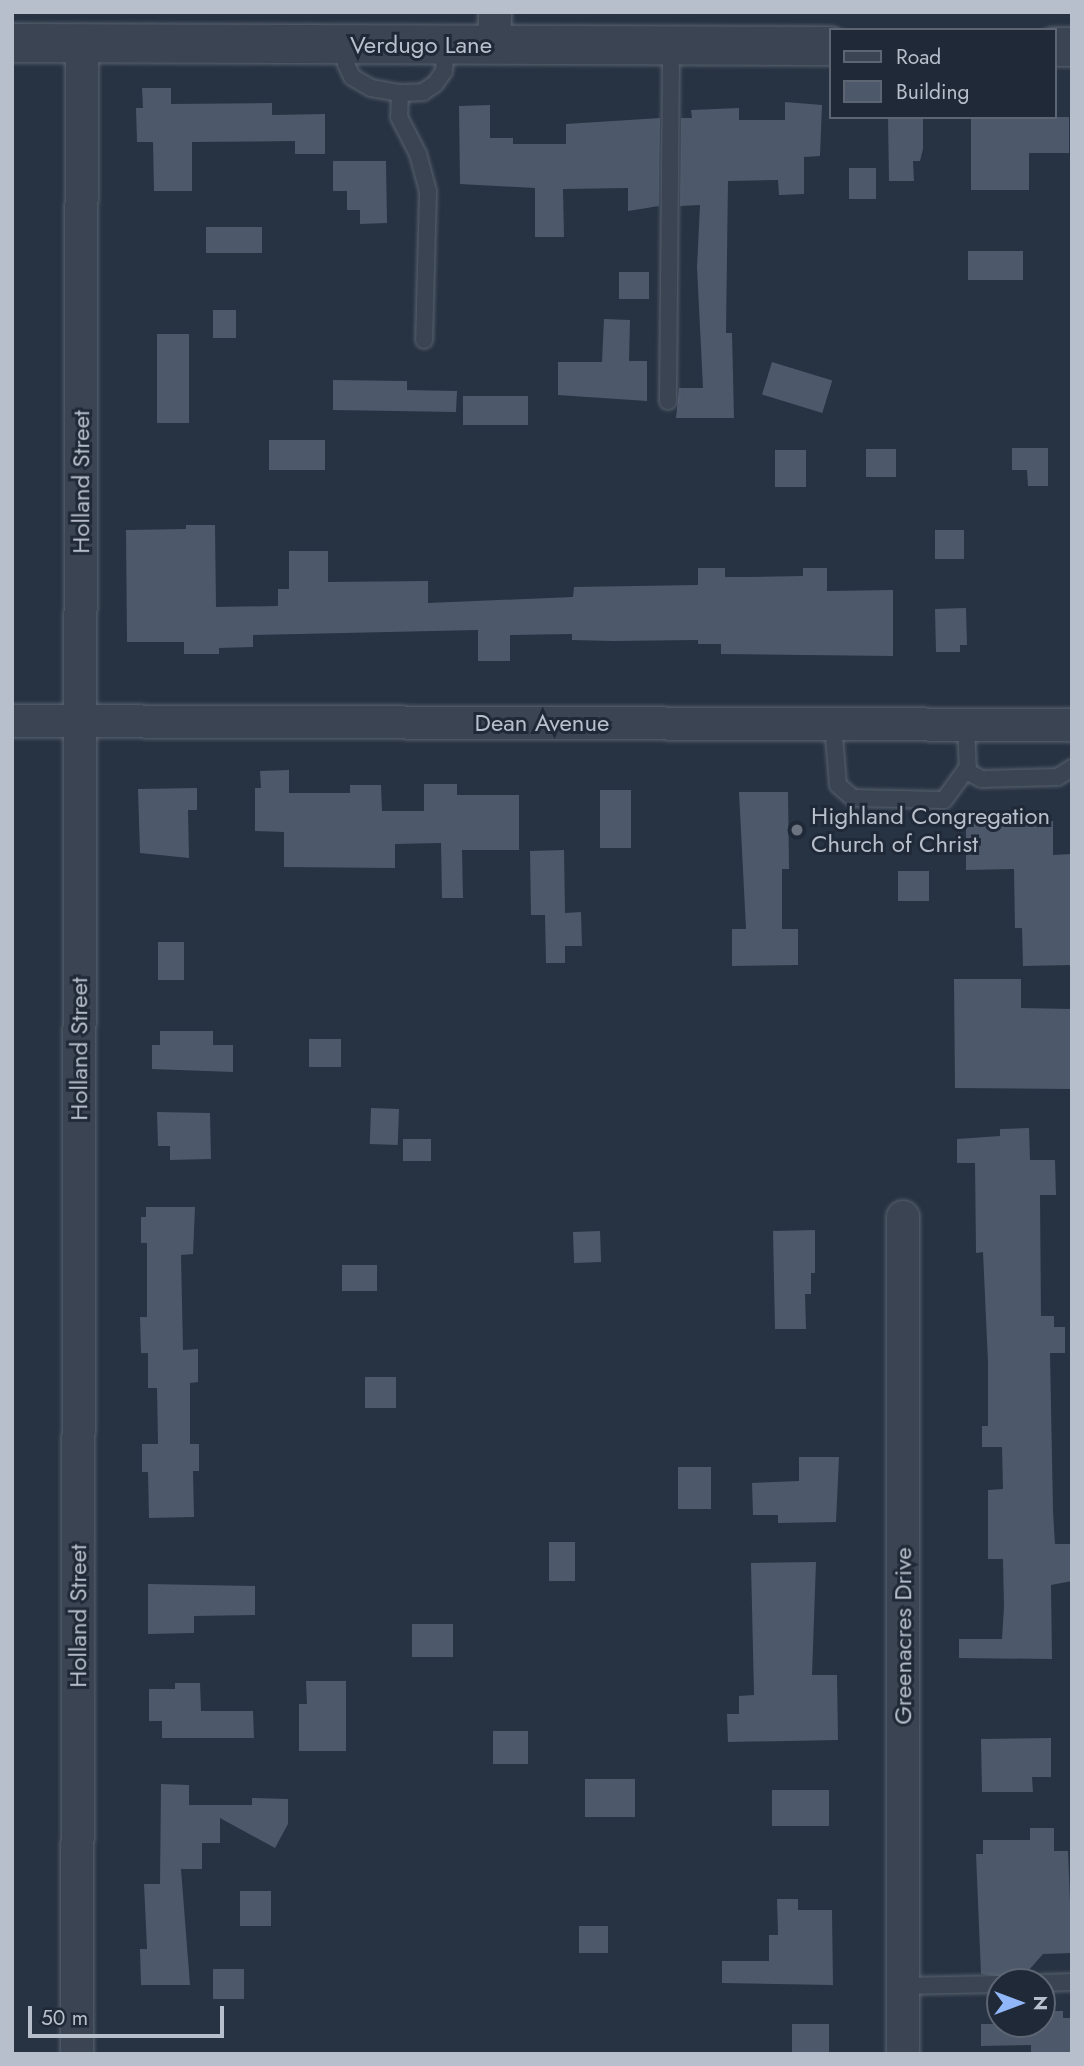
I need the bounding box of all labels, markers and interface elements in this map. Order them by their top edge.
legend [828,28,1056,119]
street label: Verdugo Lane [350,31,492,59]
text: Road [896,42,941,72]
text: Building [896,77,969,107]
street label: Holland Street [67,410,95,554]
street label: Dean Avenue [475,709,609,737]
place label: Highland Congregation Church of Christ [811,802,1050,858]
marker: Highland Congregation Church of Christ [789,822,805,838]
street label: Holland Street [65,977,93,1121]
street label: Holland Street [64,1544,92,1688]
street label: Greenacres Drive [889,1547,917,1725]
north arrow [986,1968,1056,2038]
scale bar [32,1993,228,2037]
text: N [1027,1995,1054,2011]
text: 50 m [41,2003,88,2033]

